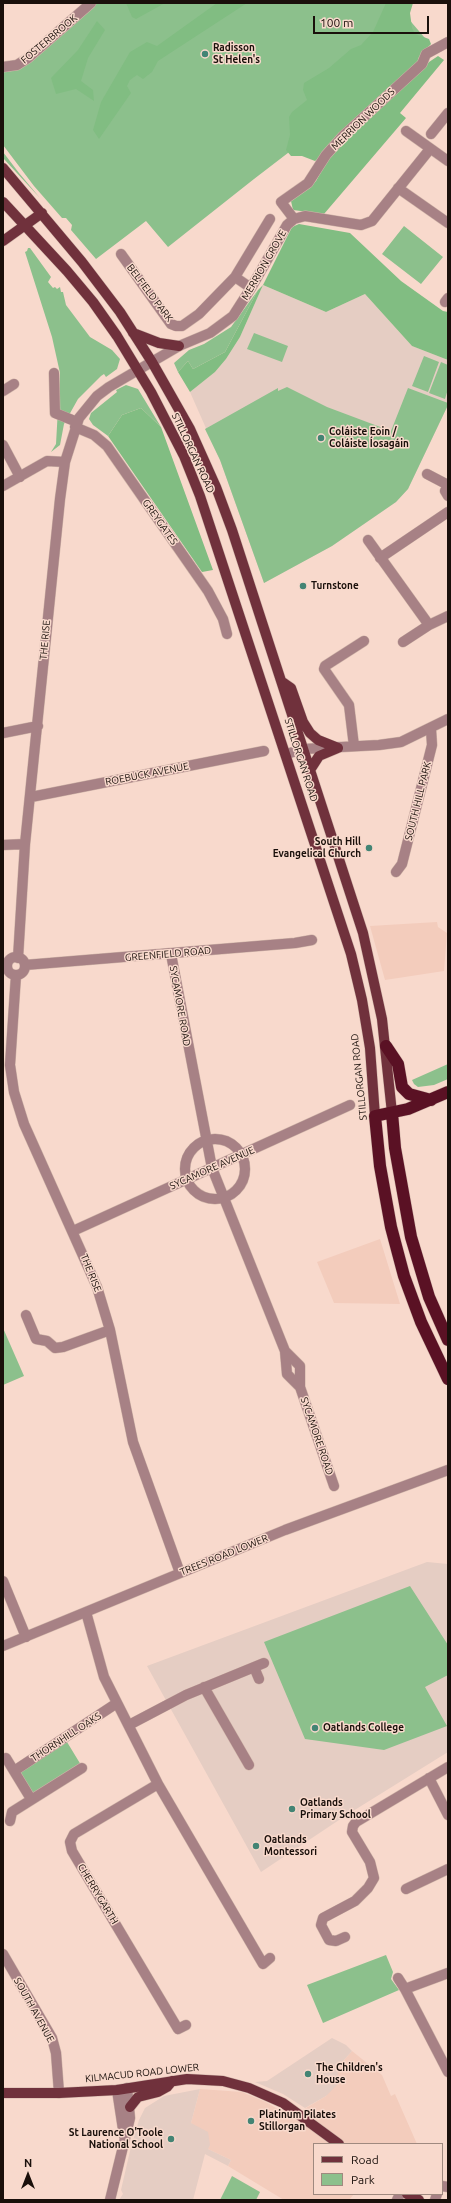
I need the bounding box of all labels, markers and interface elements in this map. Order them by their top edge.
scale bar [315,8,431,34]
street label: FOSTERBROOK [18,12,80,66]
text: 100 m [320,16,353,29]
place label: Radisson St Helen's [213,42,260,66]
marker: Radisson St Helen's [200,49,210,59]
street label: MERRION WOODS [329,86,397,152]
street label: MERRION GROVE [239,228,289,302]
street label: BELFIELD PARK [124,262,176,324]
street label: STILLORGAN ROAD [169,411,217,495]
place label: Coláiste Eoin / Coláiste Íosagáin [329,426,409,450]
marker: Coláiste Eoin / Coláiste Íosagáin [316,433,326,443]
street label: GREYGATES [140,497,180,547]
place label: Turnstone [311,580,359,592]
marker: Turnstone [298,581,308,591]
street label: THE RISE [37,620,53,660]
street label: STILLORGAN ROAD [282,717,320,803]
street label: ROEBUCK AVENUE [104,760,190,788]
street label: SOUTH HILL PARK [402,760,434,842]
place label: South Hill Evangelical Church [273,836,361,860]
marker: South Hill Evangelical Church [364,843,374,853]
street label: GREENFIELD ROAD [124,944,212,964]
street label: SYCAMORE ROAD [167,965,193,1047]
street label: STILLORGAN ROAD [348,1033,370,1121]
street label: SYCAMORE AVENUE [168,1144,256,1192]
street label: THE RISE [78,1252,104,1294]
street label: SYCAMORE ROAD [298,1395,336,1477]
street label: TREES ROAD LOWER [178,1532,270,1578]
street label: THORNHILL OAKS [29,1710,103,1764]
place label: Oatlands College [323,1722,404,1734]
marker: Oatlands College [310,1723,320,1733]
place label: Oatlands Primary School [300,1797,371,1820]
marker: Oatlands Primary School [287,1804,297,1814]
place label: Oatlands Montessori [264,1834,317,1858]
marker: Oatlands Montessori [251,1841,261,1851]
street label: CHERRYGARTH [75,1862,121,1926]
street label: SOUTH AVENUE [11,1976,57,2044]
street label: KILMACUD ROAD LOWER [84,2061,200,2085]
place label: The Children's House [316,2062,383,2086]
marker: The Children's House [303,2069,313,2079]
place label: Platinum Pilates Stillorgan [259,2109,336,2132]
marker: Platinum Pilates Stillorgan [246,2116,256,2126]
place label: St Laurence O'Toole National School [69,2127,163,2150]
marker: St Laurence O'Toole National School [166,2134,176,2144]
legend [313,2143,443,2195]
text: Road [351,2153,379,2166]
north arrow [8,2155,48,2195]
text: N [24,2157,32,2169]
text: Park [351,2173,375,2186]

